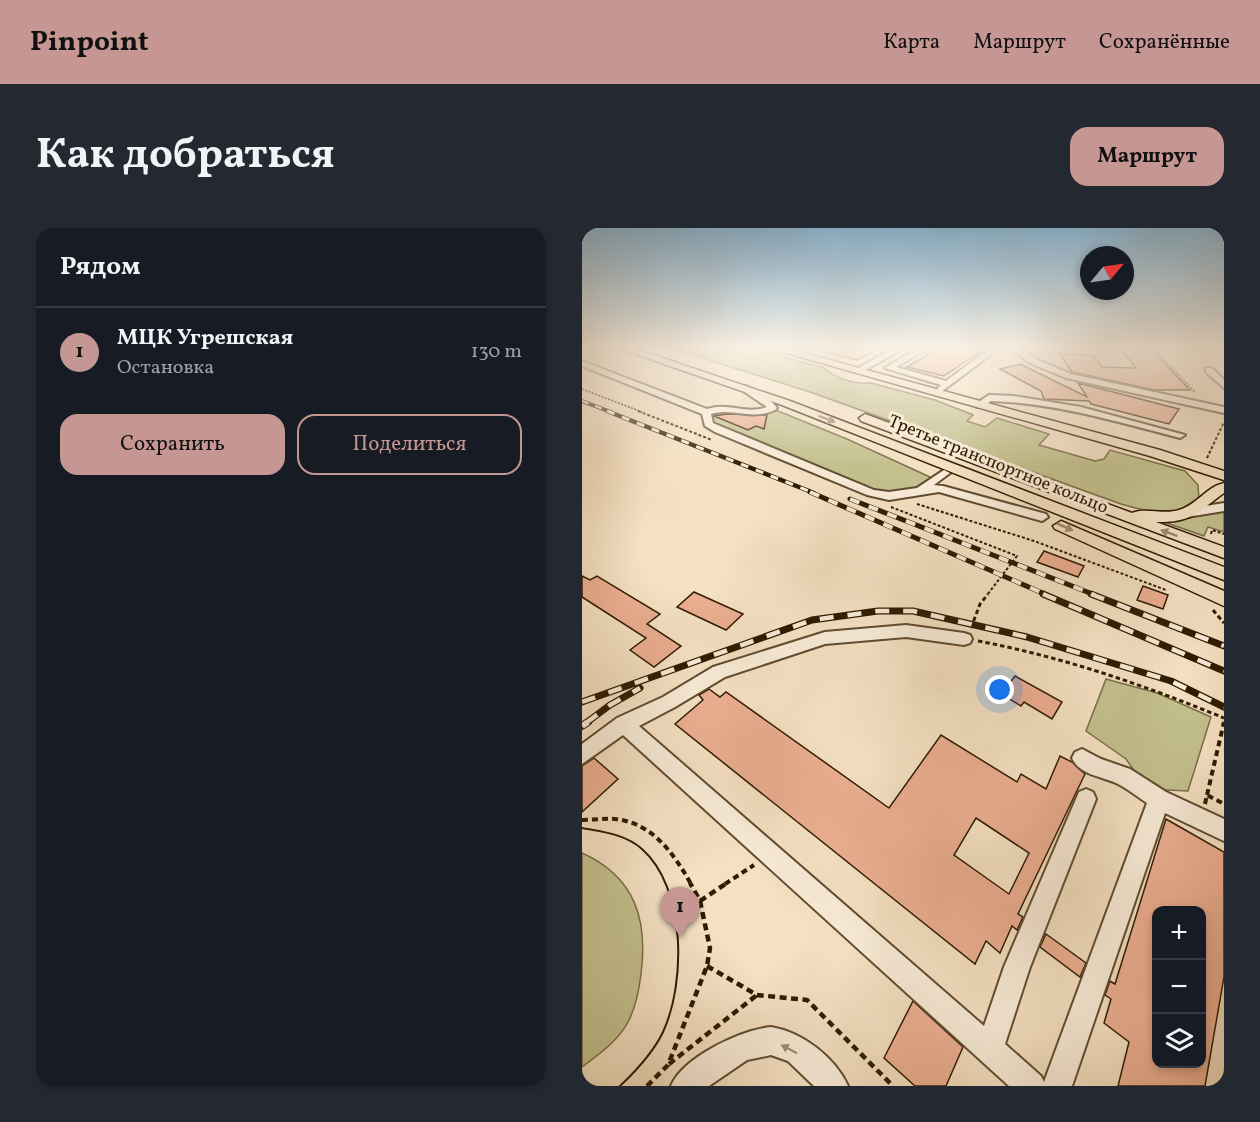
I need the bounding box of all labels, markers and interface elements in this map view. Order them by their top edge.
text: Pinpoint [30,23,148,62]
text: Карта [883,28,940,57]
text: Маршрут [973,28,1066,57]
text: Сохранённые [1099,28,1230,57]
text: Как добраться [36,127,335,186]
button: Маршрут [1070,127,1224,186]
north arrow [1080,246,1134,300]
text: Рядом [60,249,140,285]
text: МЦК Угрешская [117,323,293,354]
text: 1 [75,338,84,366]
text: 130 m [471,338,522,366]
text: Остановка [117,354,214,382]
street label: Третье транспортное кольцо [884,409,1112,521]
button: Сохранить [60,414,285,475]
button: Поделиться [297,414,522,475]
one-way arrow [818,414,836,424]
one-way arrow [1056,523,1073,532]
one-way arrow [1160,527,1178,537]
your location [985,675,1014,704]
pin: 1 [660,888,700,937]
map controls [1152,906,1206,1068]
button: + [1152,906,1206,960]
button: − [1152,960,1206,1014]
button: layers [1152,1014,1206,1068]
one-way arrow [780,1044,798,1054]

